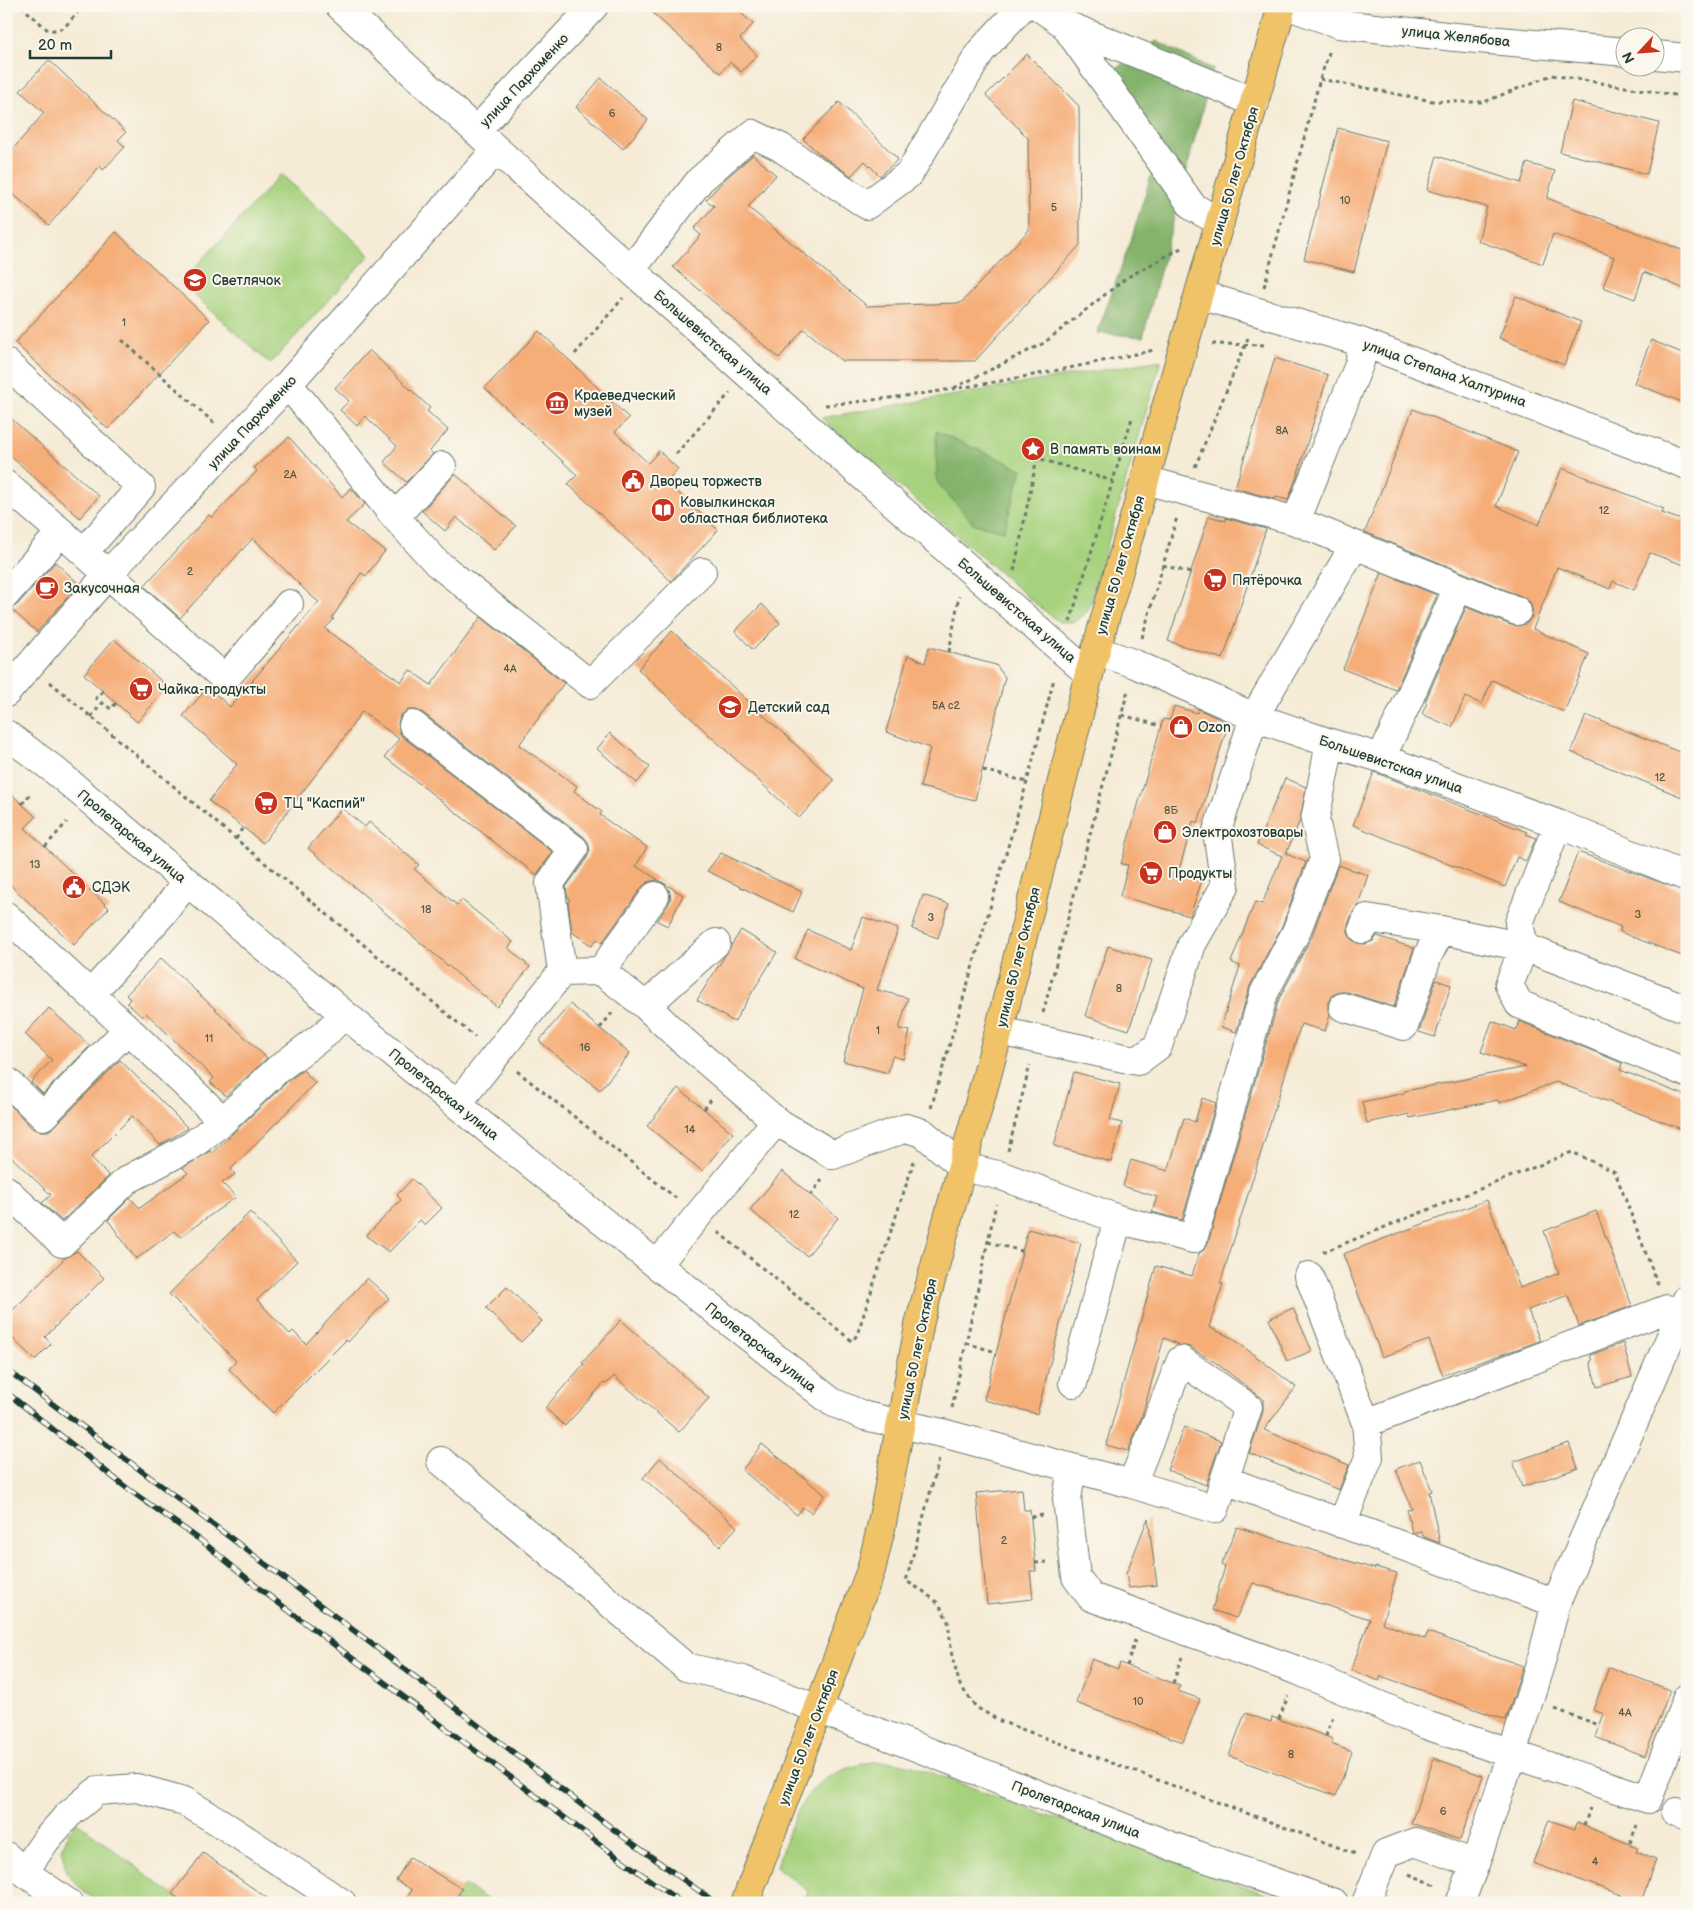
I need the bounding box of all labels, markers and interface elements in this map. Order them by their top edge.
street label: улица Желябова [1401,22,1512,51]
scale bar [30,28,111,60]
north arrow [1616,28,1666,78]
street label: улица Пархоменко [477,30,572,131]
text: 20 m [38,36,72,55]
house number: 8 [716,41,722,54]
text: N [1619,49,1639,66]
street label: улица 50 лет Октября [1207,105,1263,248]
house number: 6 [609,107,616,120]
house number: 10 [1340,194,1351,207]
house number: 5 [1051,201,1057,214]
school or university icon: Светлячок [182,267,208,293]
place label: Светлячок [212,272,281,289]
street label: Большевистская улица [650,286,776,399]
house number: 1 [122,316,126,329]
street label: улица Степана Халтурина [1361,336,1529,411]
street label: улица Пархоменко [205,372,300,473]
place label: Краеведческий музей [574,387,676,420]
museum icon: Краеведческий музей [544,390,570,416]
house number: 8А [1275,424,1289,437]
place icon: В память воинам [1020,436,1046,462]
place label: В память воинам [1050,441,1161,458]
house number: 2А [283,468,297,481]
public building icon: Дворец торжеств [620,468,646,494]
place label: Дворец торжеств [650,473,762,490]
place label: Ковылкинская областная библиотека [680,494,829,527]
street label: улица 50 лет Октября [1093,494,1149,637]
library icon: Ковылкинская областная библиотека [650,497,676,523]
house number: 12 [1599,504,1610,517]
street label: Большевистская улица [954,554,1080,667]
house number: 2 [187,565,194,578]
supermarket icon: Пятёрочка [1202,567,1228,593]
place label: Пятёрочка [1232,572,1303,589]
cafe icon: Закусочная [34,575,60,601]
place label: Закусочная [64,580,140,597]
house number: 4А [503,662,517,675]
supermarket icon: Чайка-продукты [128,676,154,702]
place label: Чайка-продукты [158,681,266,698]
school or university icon: Детский сад [717,694,743,720]
place label: Детский сад [748,699,830,716]
house number: 5А с2 [932,699,960,712]
shop icon: Ozon [1168,714,1194,740]
place label: Ozon [1198,719,1231,736]
street label: Большевистская улица [1317,732,1466,797]
house number: 12 [1655,771,1666,784]
street label: Пролетарская улица [74,786,190,887]
supermarket icon: ТЦ "Каспий" [253,790,279,816]
place label: ТЦ "Каспий" [284,795,365,812]
house number: 8Б [1164,804,1178,817]
shop icon: Электрохозтовары [1152,819,1178,845]
place label: Электрохозтовары [1182,824,1303,841]
house number: 13 [29,858,41,871]
supermarket icon: Продукты [1138,860,1164,886]
place label: Продукты [1168,865,1232,882]
public building icon: СДЭК [61,874,87,900]
place label: СДЭК [92,879,131,896]
street label: улица 50 лет Октября [993,885,1044,1029]
house number: 18 [421,903,431,916]
house number: 3 [1635,908,1642,921]
house number: 3 [928,911,935,924]
house number: 8 [1116,982,1122,995]
house number: 1 [876,1024,880,1037]
house number: 11 [205,1032,213,1045]
house number: 16 [580,1041,591,1054]
street label: Пролетарская улица [385,1045,503,1144]
house number: 14 [685,1123,696,1136]
house number: 12 [789,1208,800,1221]
street label: улица 50 лет Октября [894,1277,941,1421]
street label: Пролетарская улица [702,1299,820,1397]
house number: 2 [1001,1534,1008,1547]
street label: улица 50 лет Октября [775,1667,842,1807]
house number: 10 [1133,1695,1144,1708]
house number: 4А [1618,1706,1632,1719]
house number: 8 [1288,1748,1294,1761]
street label: Пролетарская улица [1009,1777,1143,1842]
house number: 6 [1440,1805,1447,1818]
house number: 4 [1592,1855,1599,1868]

